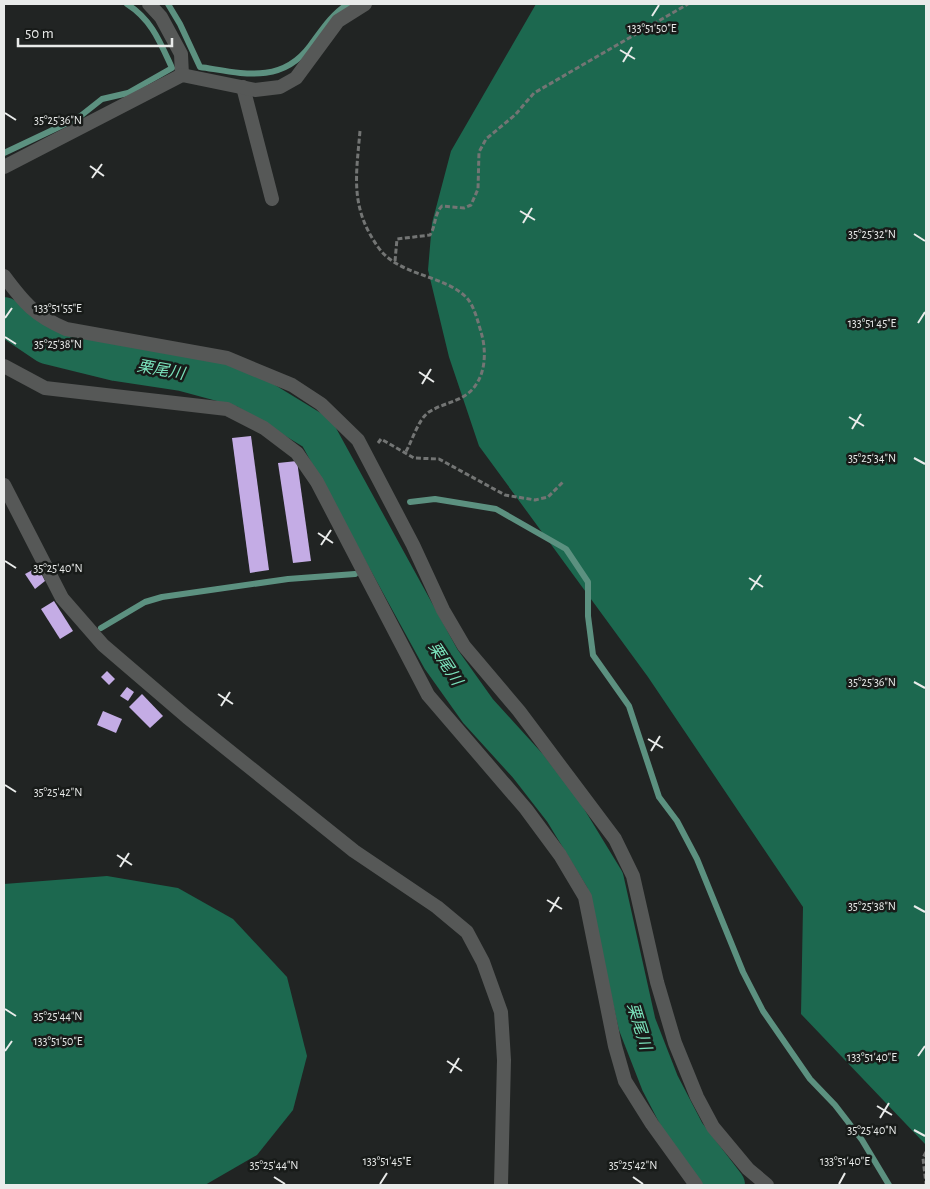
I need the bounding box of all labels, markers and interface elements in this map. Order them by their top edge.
scale bar [18,15,171,47]
text: 133°51'50"E [627,22,677,34]
text: 50 m [25,26,54,41]
text: 35°25'36"N [34,114,82,126]
text: 35°25'32"N [848,228,896,240]
text: 133°51'55"E [34,302,82,314]
text: 133°51'45"E [848,317,897,329]
text: 35°25'38"N [34,338,82,350]
water label: 栗尾川 [136,358,188,382]
text: 35°25'34"N [848,452,896,464]
text: 35°25'40"N [33,562,83,574]
water label: 栗尾川 [425,639,466,690]
text: 35°25'36"N [848,676,896,688]
text: 35°25'42"N [34,786,82,798]
text: 35°25'38"N [848,900,896,912]
water label: 栗尾川 [624,1001,654,1053]
text: 35°25'44"N [33,1010,83,1022]
text: 133°51'50"E [33,1035,83,1047]
text: 133°51'40"E [847,1051,897,1063]
text: 35°25'40"N [847,1124,897,1136]
text: 133°51'45"E [363,1155,412,1167]
text: 133°51'40"E [820,1155,870,1167]
text: 35°25'44"N [249,1159,299,1171]
text: 35°25'42"N [609,1159,657,1171]

